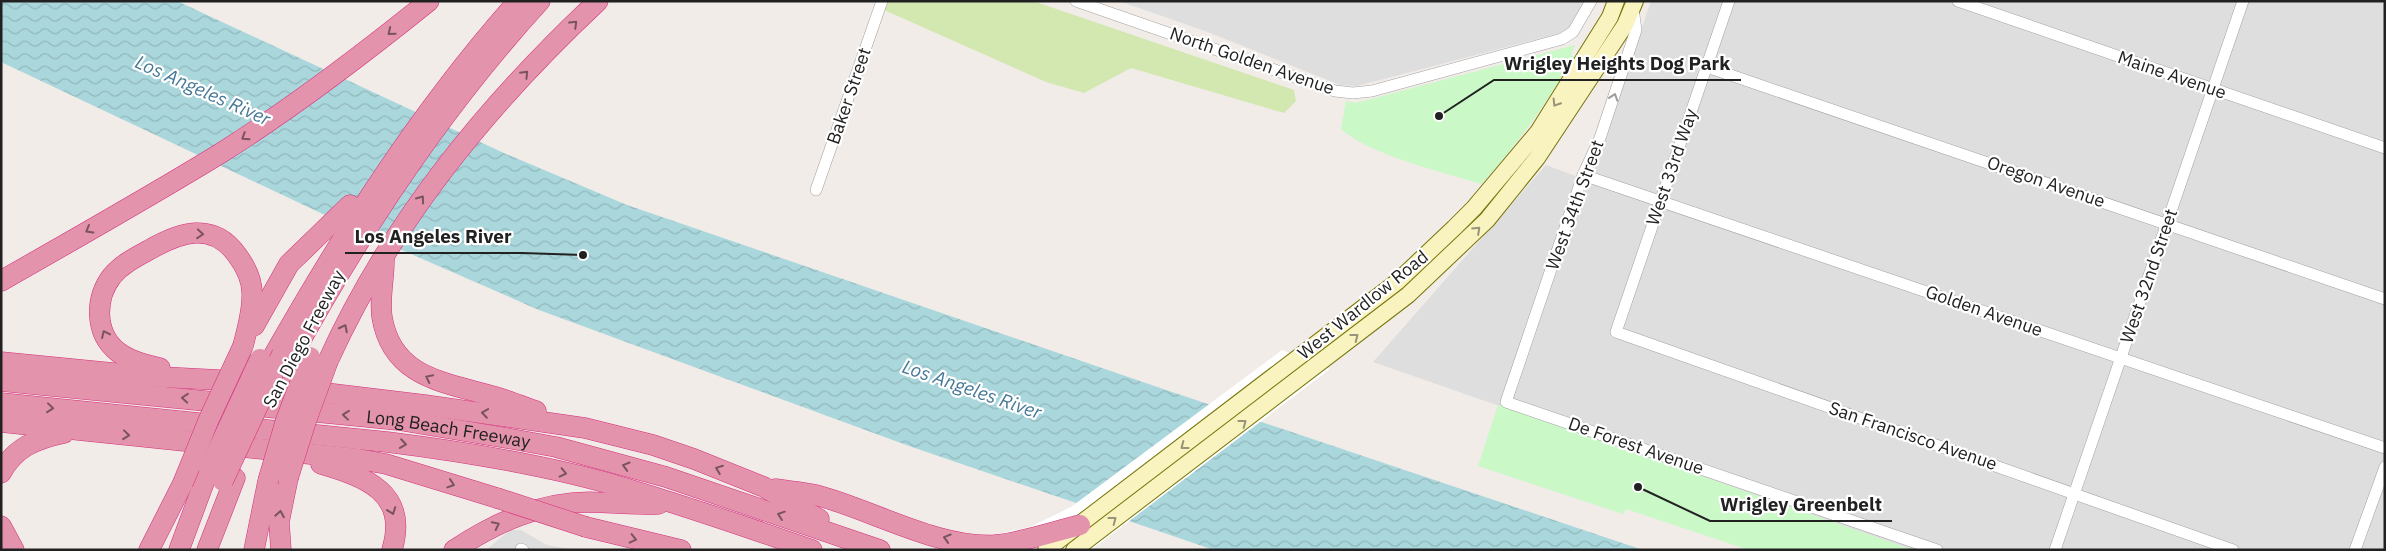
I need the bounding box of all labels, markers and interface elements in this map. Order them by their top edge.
one-way arrow [568,21,577,30]
street label: North Golden Avenue [1167,22,1338,100]
one-way arrow [388,26,397,34]
street label: Baker Street [821,45,876,147]
street label: Maine Avenue [2115,45,2230,104]
callout: Wrigley Heights Dog Park [1494,46,1741,80]
water label: Los Angeles River [132,49,275,131]
text: Wrigley Heights Dog Park [1504,51,1730,75]
one-way arrow [519,71,528,80]
one-way arrow [1608,93,1618,102]
one-way arrow [1553,98,1562,107]
street label: West 33rd Way [1641,105,1702,228]
one-way arrow [241,131,251,140]
street label: West 34th Street [1540,137,1609,273]
street label: Oregon Avenue [1984,151,2108,212]
one-way arrow [415,195,424,205]
street label: West 32nd Street [2115,206,2182,346]
callout: Los Angeles River [345,219,522,253]
one-way arrow [85,224,94,234]
text: Los Angeles River [354,224,512,248]
one-way arrow [1472,227,1481,236]
one-way arrow [196,228,204,239]
street label: West Wardlow Road [1293,245,1433,364]
street label: San Diego Freeway [258,266,350,412]
street label: Golden Avenue [1923,280,2046,341]
one-way arrow [337,325,347,334]
one-way arrow [101,330,111,339]
one-way arrow [1349,334,1358,342]
water label: Los Angeles River [899,354,1046,424]
one-way arrow [425,373,434,384]
one-way arrow [180,393,188,404]
street label: San Francisco Avenue [1826,396,2000,475]
one-way arrow [46,402,54,413]
street label: Long Beach Freeway [365,405,532,453]
one-way arrow [480,408,489,418]
one-way arrow [342,410,350,421]
street label: De Forest Avenue [1565,412,1707,479]
one-way arrow [1237,420,1246,428]
one-way arrow [123,429,131,440]
one-way arrow [399,438,407,448]
one-way arrow [1181,440,1190,448]
one-way arrow [623,461,631,471]
one-way arrow [715,465,724,475]
one-way arrow [558,467,567,478]
one-way arrow [446,478,454,488]
callout: Wrigley Greenbelt [1710,487,1892,521]
text: Wrigley Greenbelt [1720,492,1882,516]
one-way arrow [386,506,396,515]
one-way arrow [275,510,285,518]
one-way arrow [777,511,786,521]
one-way arrow [1107,518,1116,526]
one-way arrow [491,521,500,531]
one-way arrow [628,533,637,544]
one-way arrow [943,534,951,544]

